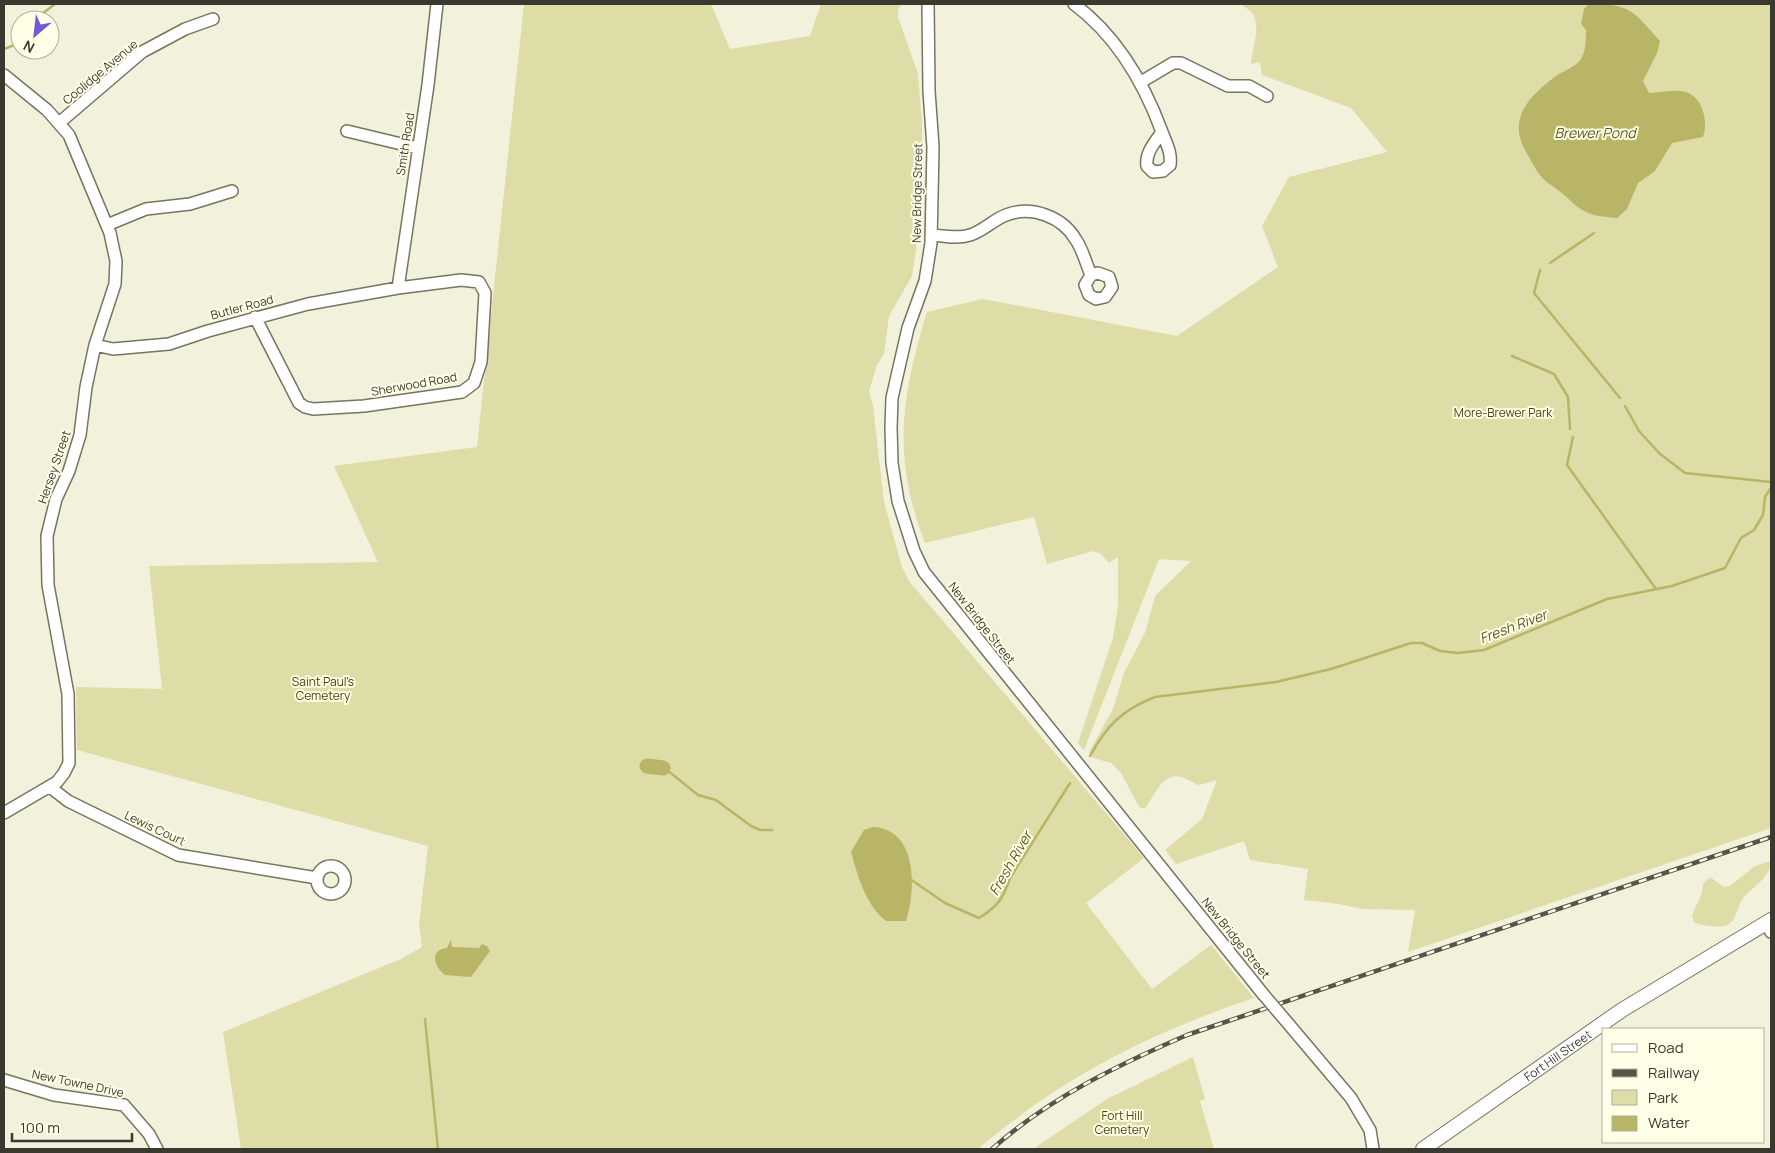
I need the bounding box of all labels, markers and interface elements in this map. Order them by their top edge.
north arrow [10,10,60,60]
text: N [20,36,38,58]
street label: Coolidge Avenue [59,36,141,108]
street label: Smith Road [392,111,418,177]
water label: Brewer Pond [1554,123,1637,142]
street label: New Bridge Street [908,143,926,243]
street label: Butler Road [209,290,275,324]
street label: Sherwood Road [370,368,458,400]
park label: More-Brewer Park [1454,404,1553,421]
street label: Hersey Street [34,428,75,506]
street label: New Bridge Street [945,578,1020,668]
water label: Fresh River [1477,604,1551,648]
park label: Saint Paul's Cemetery [292,673,354,704]
street label: Lewis Court [122,806,188,850]
water label: Fresh River [984,826,1037,898]
street label: New Bridge Street [1198,894,1274,982]
street label: Fort Hill Street [1520,1025,1595,1085]
legend [1602,1028,1765,1143]
text: Road [1648,1037,1684,1058]
text: Railway [1648,1062,1700,1083]
street label: New Towne Drive [31,1065,125,1101]
text: Park [1648,1087,1678,1108]
park label: Fort Hill Cemetery [1095,1107,1150,1138]
scale bar [12,1110,132,1142]
text: Water [1648,1112,1690,1133]
text: 100 m [20,1117,60,1138]

